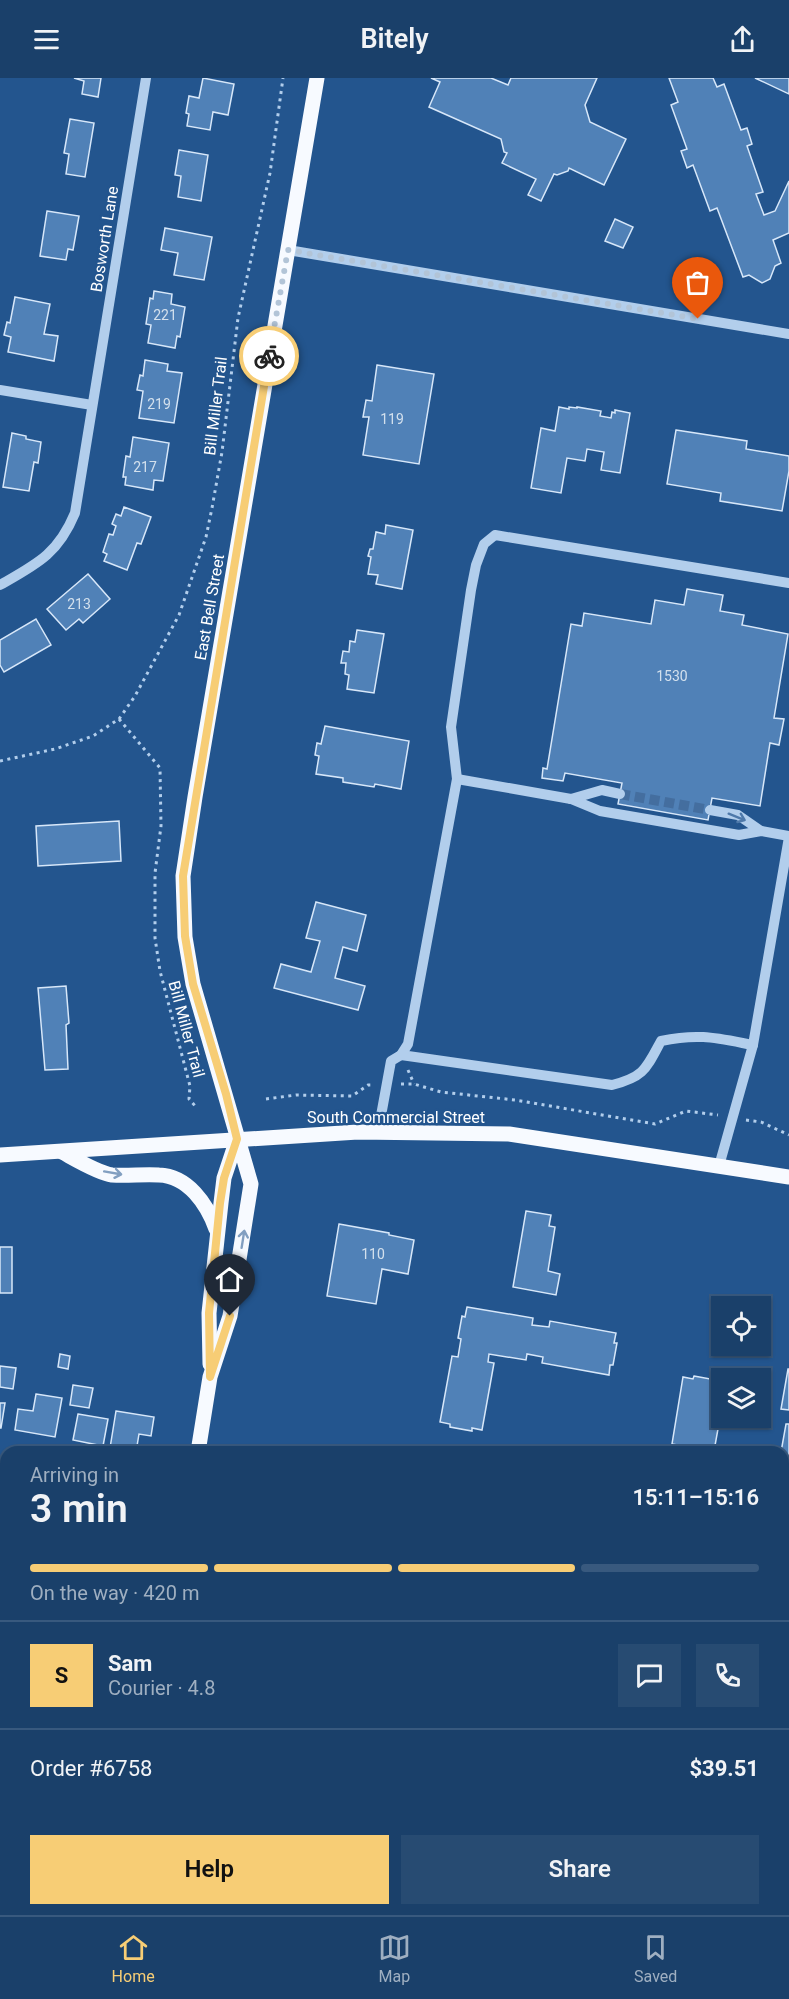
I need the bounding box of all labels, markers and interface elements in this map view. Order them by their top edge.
icon: menu [30,23,63,56]
text: Bitely [360,23,429,55]
icon: share [726,23,759,56]
street label: Bosworth Lane [87,185,122,293]
pin [672,257,723,319]
icon: bag [681,266,714,299]
house number: 221 [153,307,177,323]
courier [239,326,299,386]
icon: bike [253,340,286,373]
street label: Bill Miller Trail [200,356,231,457]
house number: 219 [147,396,171,412]
house number: 119 [380,411,404,427]
house number: 217 [133,459,157,475]
street label: East Bell Street [191,552,228,662]
house number: 213 [67,596,91,612]
house number: 1530 [656,668,688,684]
one-way arrow [727,812,745,823]
street label: Bill Miller Trail [164,979,209,1080]
street label: South Commercial Street [307,1108,485,1127]
one-way arrow [102,1168,122,1179]
one-way arrow [237,1229,248,1249]
house number: 110 [361,1246,385,1262]
pin [204,1254,255,1316]
icon: home [213,1263,246,1296]
map controls [711,1296,771,1428]
button: locate [711,1296,771,1356]
button: layers [711,1368,771,1428]
text: Arriving in [30,1463,119,1487]
text: 15:11–15:16 [632,1485,759,1510]
text: 3 min [30,1486,128,1532]
text: On the way · 420 m [30,1581,199,1605]
button: chat [618,1644,681,1707]
button: phone [696,1644,759,1707]
text: Sam [108,1651,152,1676]
text: S [55,1663,68,1688]
text: Courier · 4.8 [108,1676,215,1700]
text: Order #6758 [30,1756,152,1781]
text: $39.51 [690,1756,759,1781]
button: Help [30,1835,389,1904]
button: Share [401,1835,759,1904]
tab: Home [112,1931,155,1986]
tab: Map [378,1931,411,1986]
tab: Saved [634,1931,677,1986]

